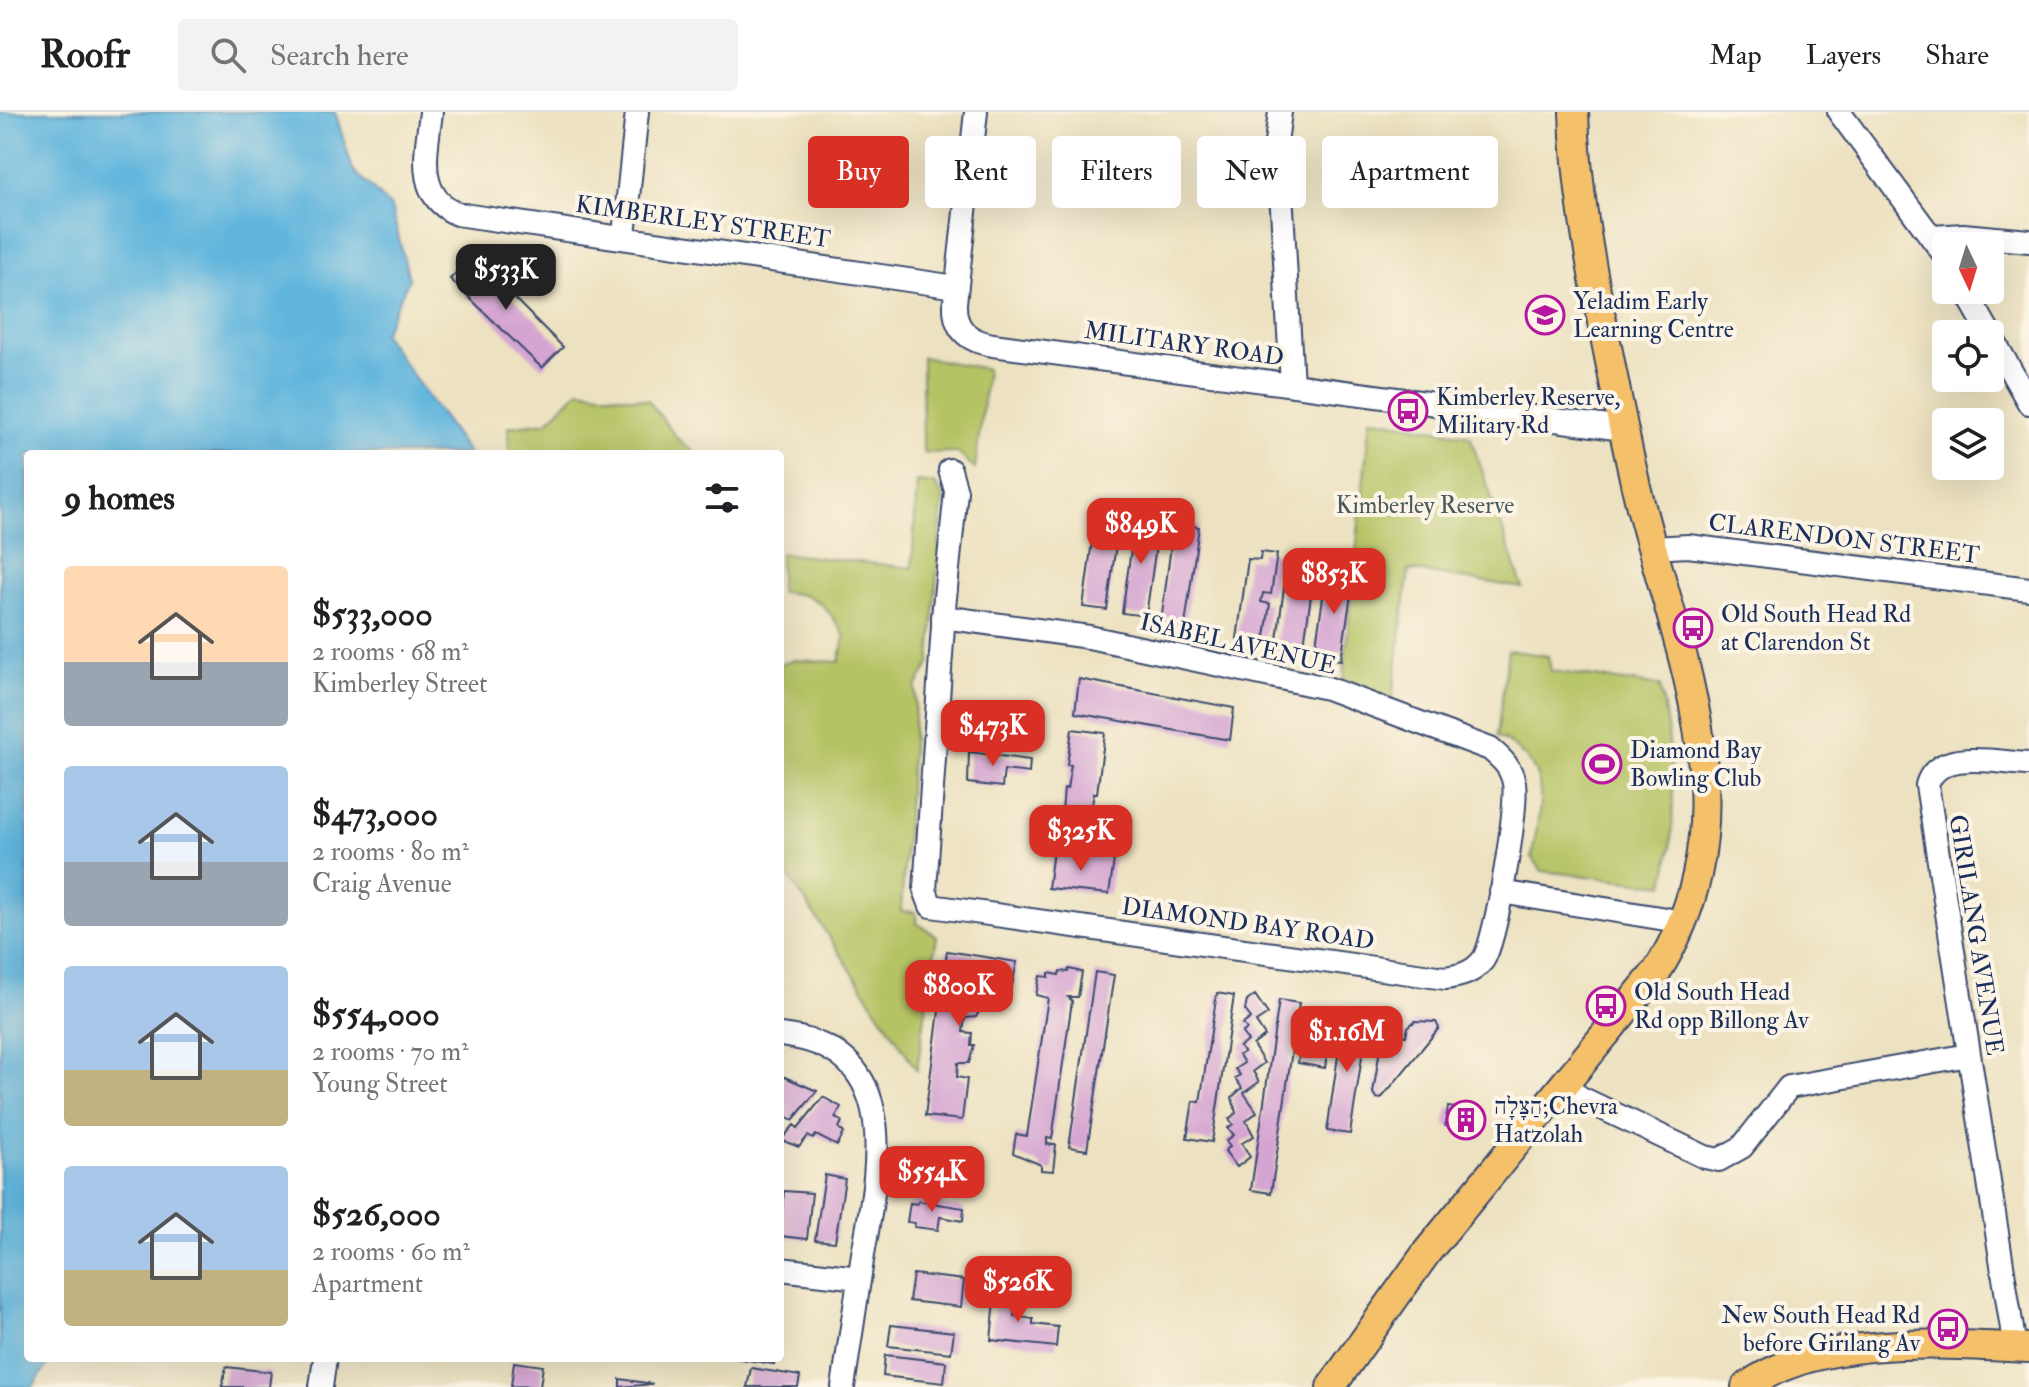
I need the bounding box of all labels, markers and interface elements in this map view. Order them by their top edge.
search box [178,19,738,91]
text: Roofr [40,31,130,79]
icon: search [206,33,250,77]
text: Search here [270,37,409,74]
text: Map [1709,38,1762,73]
text: Layers [1806,38,1881,73]
text: Share [1925,38,1989,73]
chip: Buy [808,136,909,208]
chip: Rent [925,136,1036,208]
chip: Filters [1052,136,1181,208]
chip: New [1197,136,1306,208]
chip: Apartment [1322,136,1498,208]
street label: KIMBERLEY STREET [574,189,832,255]
north arrow [1932,232,2004,304]
map controls [1932,232,2004,480]
pin: $533K [450,244,562,312]
text: $533K [474,254,538,286]
place label: Yeladim Early Learning Centre [1573,286,1734,345]
school or university icon: Yeladim Early Learning Centre [1524,294,1566,336]
street label: MILITARY ROAD [1082,315,1286,373]
button: locate [1932,320,2004,392]
place label: Kimberley Reserve, Military Rd [1436,382,1620,441]
bus stop icon: Kimberley Reserve, Military Rd [1387,390,1429,432]
button: layers [1932,408,2004,480]
icon: filters [700,476,744,520]
text: 9 homes [64,477,175,520]
park label: Kimberley Reserve [1336,490,1514,521]
pin: $849K [1085,498,1197,566]
street label: CLARENDON STREET [1707,507,1981,571]
text: $849K [1105,508,1177,540]
pin: $853K [1278,548,1390,616]
text: $853K [1301,558,1367,590]
text: $533,000 [312,593,433,636]
icon: home [128,598,224,694]
place label: Old South Head Rd at Clarendon St [1721,599,1911,658]
street label: ISABEL AVENUE [1137,606,1339,682]
bus stop icon: Old South Head Rd at Clarendon St [1672,607,1714,649]
text: 2 rooms · 68 m² [312,636,469,668]
text: Kimberley Street [312,668,487,700]
pin: $473K [937,700,1049,768]
text: $473K [959,710,1027,742]
place label: Diamond Bay Bowling Club [1630,735,1762,794]
sports icon: Diamond Bay Bowling Club [1581,743,1623,785]
text: $473,000 [312,793,438,836]
icon: home [128,798,224,894]
pin: $325K [1025,805,1137,873]
street label: GIRILANG AVENUE [1942,813,2010,1057]
text: $325K [1047,815,1115,847]
text: 2 rooms · 80 m² [312,836,469,868]
text: Craig Avenue [312,868,452,900]
street label: DIAMOND BAY ROAD [1120,891,1376,957]
pin: $800K [903,960,1015,1028]
text: $800K [923,970,995,1002]
place label: Old South Head Rd opp Billong Av [1634,977,1809,1036]
bus stop icon: Old South Head Rd opp Billong Av [1585,985,1627,1027]
text: $554,000 [312,993,440,1036]
icon: home [128,998,224,1094]
pin: $1.16M [1282,1006,1412,1074]
text: $1.16M [1309,1016,1385,1048]
text: 2 rooms · 70 m² [312,1036,469,1068]
text: Young Street [312,1068,448,1100]
place label: הַצָּלָה;Chevra Hatzolah [1494,1091,1619,1150]
building icon: הַצָּלָה;Chevra Hatzolah [1445,1099,1487,1141]
pin: $554K [876,1146,988,1214]
text: $554K [897,1156,967,1188]
text: $526,000 [312,1193,441,1236]
icon: home [128,1198,224,1294]
text: 2 rooms · 60 m² [312,1236,470,1268]
pin: $526K [962,1256,1074,1324]
text: $526K [983,1266,1053,1298]
text: Apartment [312,1268,423,1300]
place label: New South Head Rd before Girilang Av [1722,1300,1921,1359]
bus stop icon: New South Head Rd before Girilang Av [1927,1308,1969,1350]

